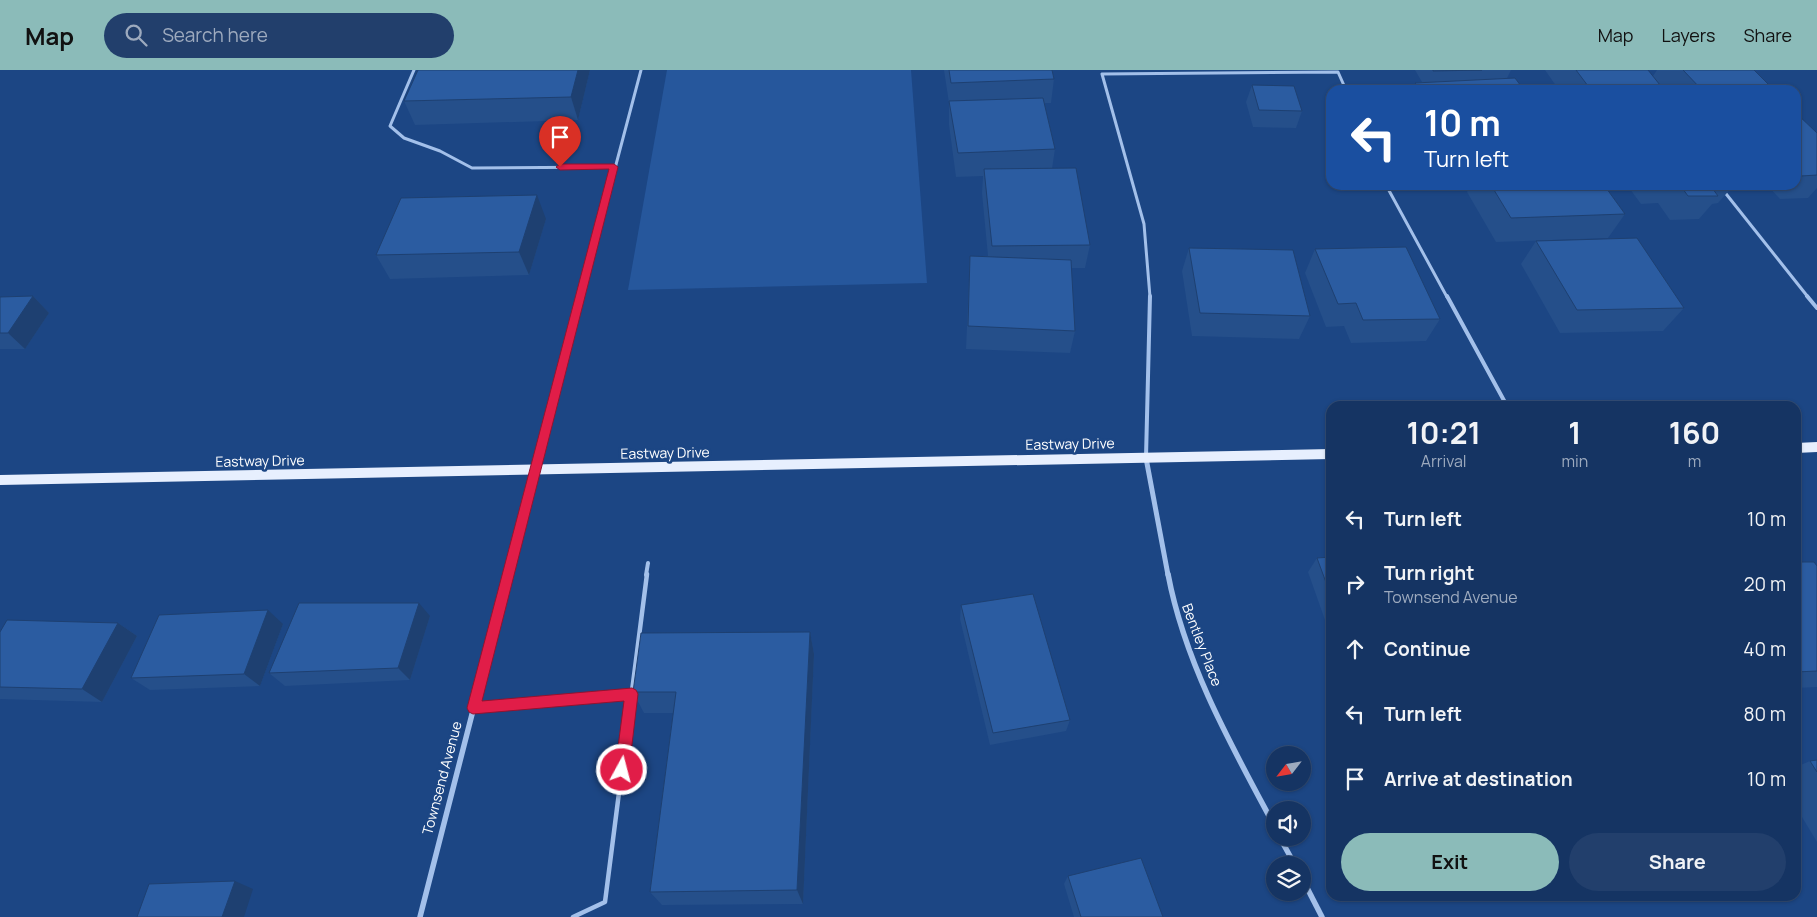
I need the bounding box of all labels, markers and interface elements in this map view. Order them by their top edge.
search box [104,13,454,58]
text: Map [25,19,74,52]
icon: search [122,21,150,49]
text: Search here [162,22,268,48]
text: Map [1598,23,1633,47]
text: Layers [1661,23,1715,47]
text: Share [1743,23,1792,47]
text: 10 m [1424,99,1501,147]
icon: left [1341,105,1406,170]
pin [539,116,581,167]
icon: arrive [546,123,574,151]
text: Turn left [1424,144,1509,174]
text: 10:21 [1407,412,1481,453]
text: 1 [1568,412,1581,453]
text: 160 [1669,412,1720,453]
street label: Eastway Drive [1025,433,1115,454]
street label: Eastway Drive [620,442,710,463]
street label: Eastway Drive [215,450,305,471]
text: Arrival [1421,450,1467,472]
text: min [1561,450,1588,472]
text: m [1688,450,1701,472]
icon: left [1341,505,1369,533]
text: Turn left [1384,506,1462,532]
text: 10 m [1747,506,1786,532]
text: Turn right [1384,560,1474,586]
icon: right [1341,570,1369,598]
text: 20 m [1744,571,1786,597]
text: Townsend Avenue [1384,586,1518,608]
street label: Bentley Place [1178,601,1227,689]
icon: ahead [1341,635,1369,663]
text: Continue [1384,636,1470,662]
text: 40 m [1743,636,1786,662]
icon: left [1341,700,1369,728]
text: Turn left [1384,701,1462,727]
text: 80 m [1743,701,1786,727]
street label: Townsend Avenue [417,719,466,837]
position arrow [595,743,647,795]
north arrow [1266,746,1311,791]
map controls [1266,746,1311,901]
icon: arrive [1341,765,1369,793]
text: Arrive at destination [1384,766,1573,792]
text: 10 m [1747,766,1786,792]
button: sound [1266,801,1311,846]
button: Exit [1341,833,1559,891]
button: Share [1569,833,1786,891]
button: layers [1266,856,1311,901]

